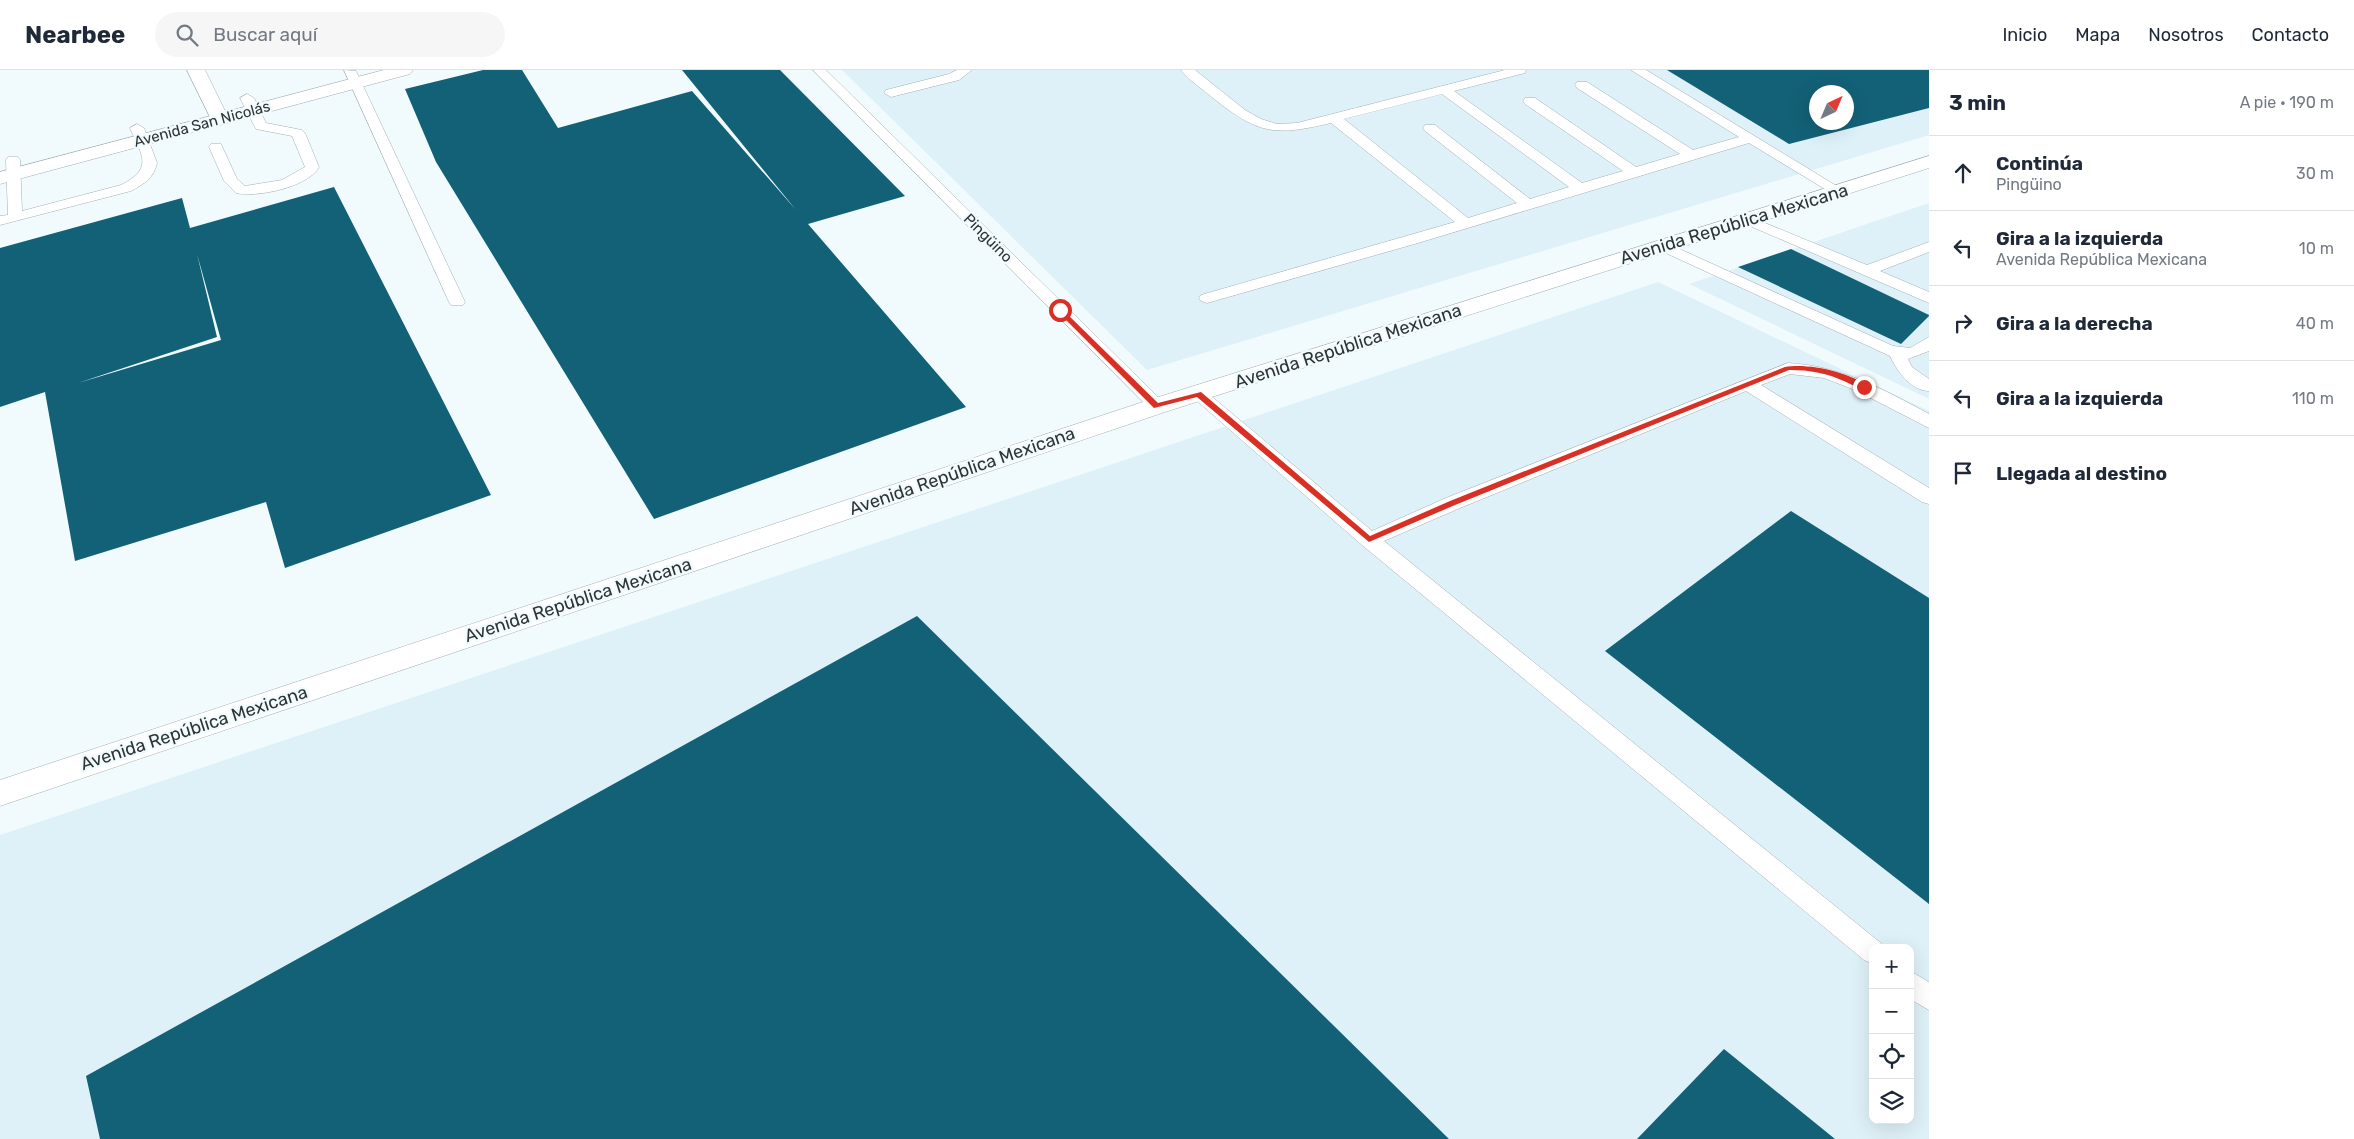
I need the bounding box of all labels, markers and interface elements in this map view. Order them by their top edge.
search box [155,12,505,57]
text: Nearbee [25,21,125,49]
icon: search [173,21,201,49]
text: Buscar aquí [213,23,317,46]
text: Inicio [2002,24,2047,46]
text: Mapa [2075,24,2120,46]
text: Nosotros [2148,24,2224,46]
text: Contacto [2252,24,2329,46]
north arrow [1809,85,1854,130]
text: 3 min [1949,90,2006,115]
text: A pie · 190 m [2240,93,2334,112]
street label: Avenida San Nicolás [132,97,273,151]
text: Continúa [1996,152,2083,175]
icon: ahead [1949,159,1977,187]
text: 30 m [2296,164,2334,183]
text: Pingüino [1996,175,2062,194]
street label: Avenida República Mexicana [1617,179,1851,269]
street label: Pingüino [960,210,1016,266]
text: Gira a la izquierda [1996,227,2163,250]
icon: left [1949,234,1977,262]
text: 10 m [2299,239,2334,258]
text: Avenida República Mexicana [1996,250,2207,269]
route start [1049,299,1072,322]
street label: Avenida República Mexicana [1232,299,1464,393]
icon: right [1949,309,1977,337]
text: Gira a la derecha [1996,312,2153,335]
text: 40 m [2296,314,2334,333]
route end [1853,376,1876,399]
icon: left [1949,384,1977,412]
text: Gira a la izquierda [1996,387,2163,410]
text: 110 m [2292,389,2334,408]
street label: Avenida República Mexicana [846,422,1078,520]
icon: arrive [1949,459,1977,487]
text: Llegada al destino [1996,462,2167,485]
street label: Avenida República Mexicana [462,553,694,647]
street label: Avenida República Mexicana [78,681,310,775]
map controls [1869,944,1914,1124]
button: + [1869,944,1914,989]
button: − [1869,989,1914,1034]
button: locate [1869,1034,1914,1079]
button: layers [1869,1079,1914,1124]

